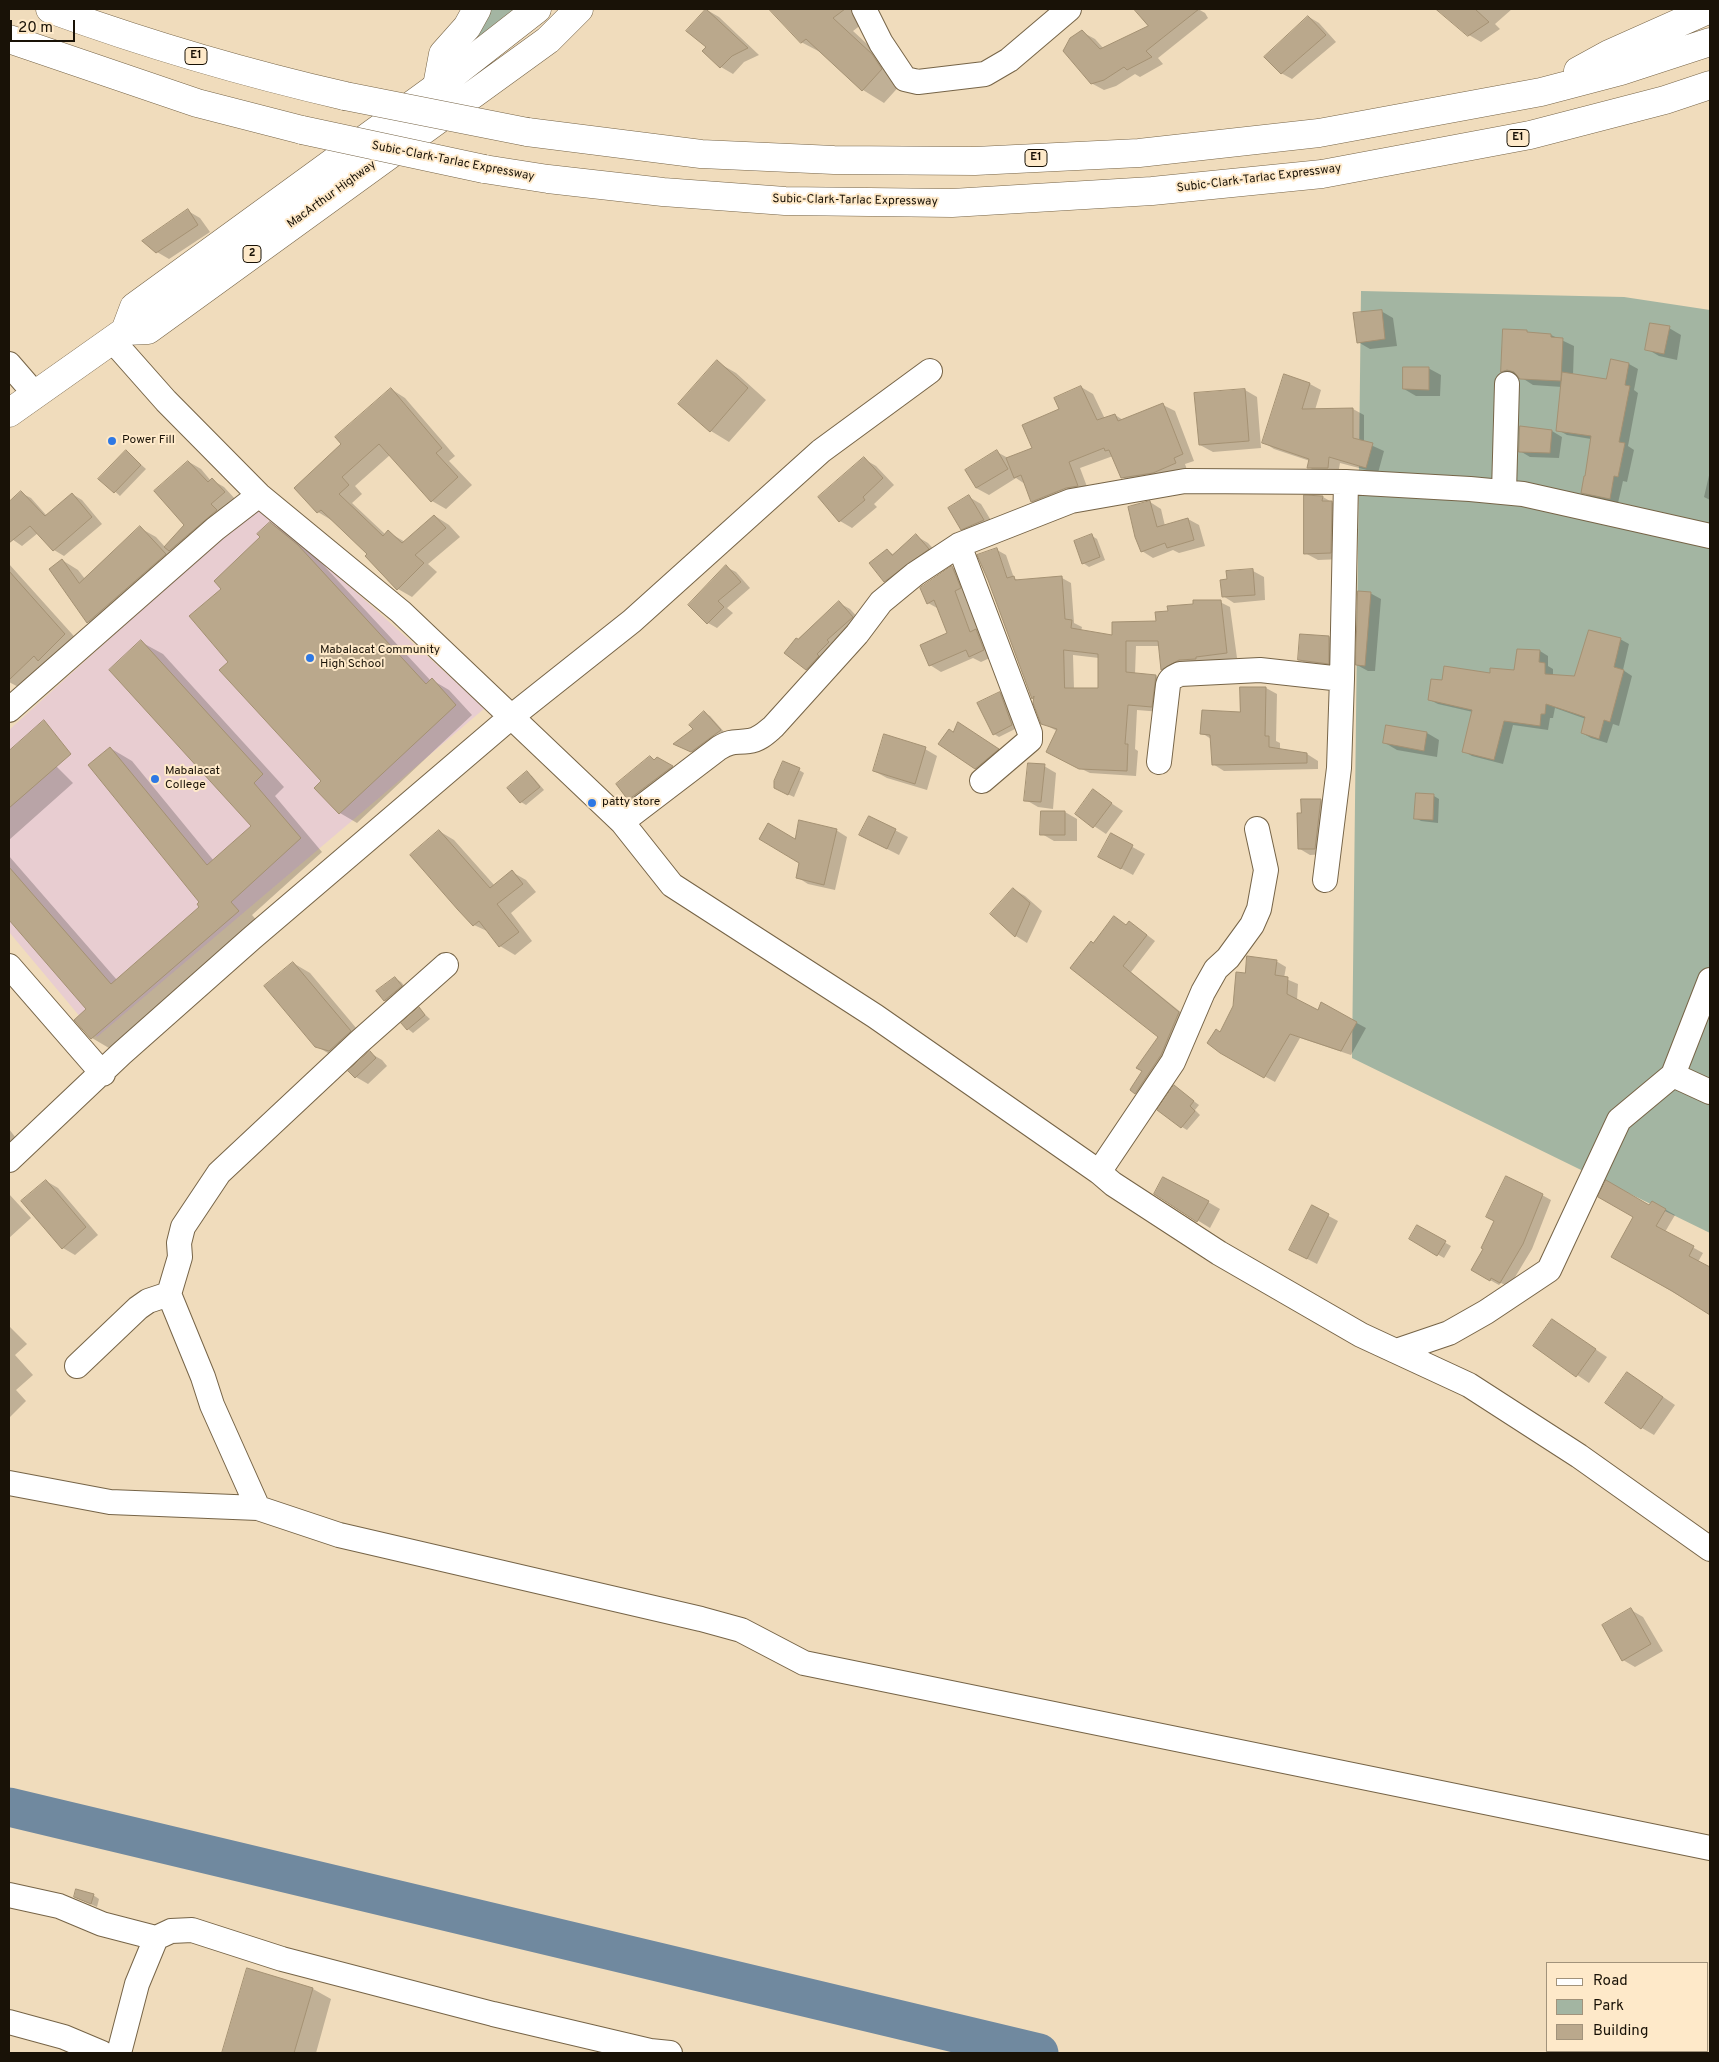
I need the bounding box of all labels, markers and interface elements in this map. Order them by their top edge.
scale bar [12,10,78,42]
text: 20 m [18,19,53,38]
road number: E1 [185,48,207,64]
road number: E1 [1507,130,1529,146]
street label: Subic-Clark-Tarlac Expressway [370,139,536,185]
road number: E1 [1025,150,1047,167]
street label: MacArthur Highway [285,158,379,232]
street label: Subic-Clark-Tarlac Expressway [1176,162,1342,196]
street label: Subic-Clark-Tarlac Expressway [772,192,938,210]
road number: 2 [243,245,261,262]
place label: Power Fill [122,434,175,448]
marker: Power Fill [106,435,118,447]
place label: Mabalacat Community High School [320,644,440,672]
marker: Mabalacat Community High School [304,652,316,664]
place label: Mabalacat College [165,765,220,793]
marker: Mabalacat College [149,773,161,785]
place label: patty store [602,796,660,810]
marker: patty store [586,797,598,809]
legend [1546,1962,1709,2052]
text: Road [1593,1972,1628,1991]
text: Park [1593,1997,1624,2016]
text: Building [1593,2022,1648,2041]

